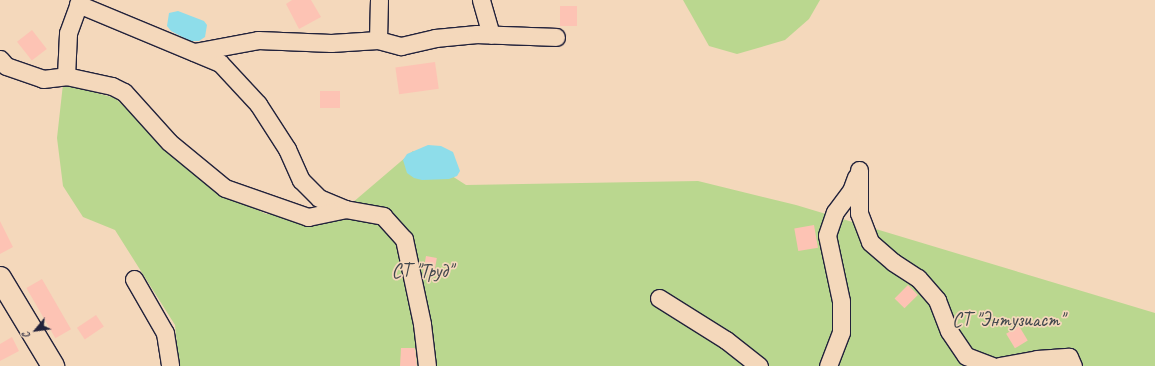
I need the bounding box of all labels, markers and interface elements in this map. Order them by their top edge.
park label: СТ "Труд" [392,258,452,282]
park label: СТ "Энтузиаст" [952,307,1064,331]
north arrow [16,310,56,350]
text: С [18,330,33,342]

